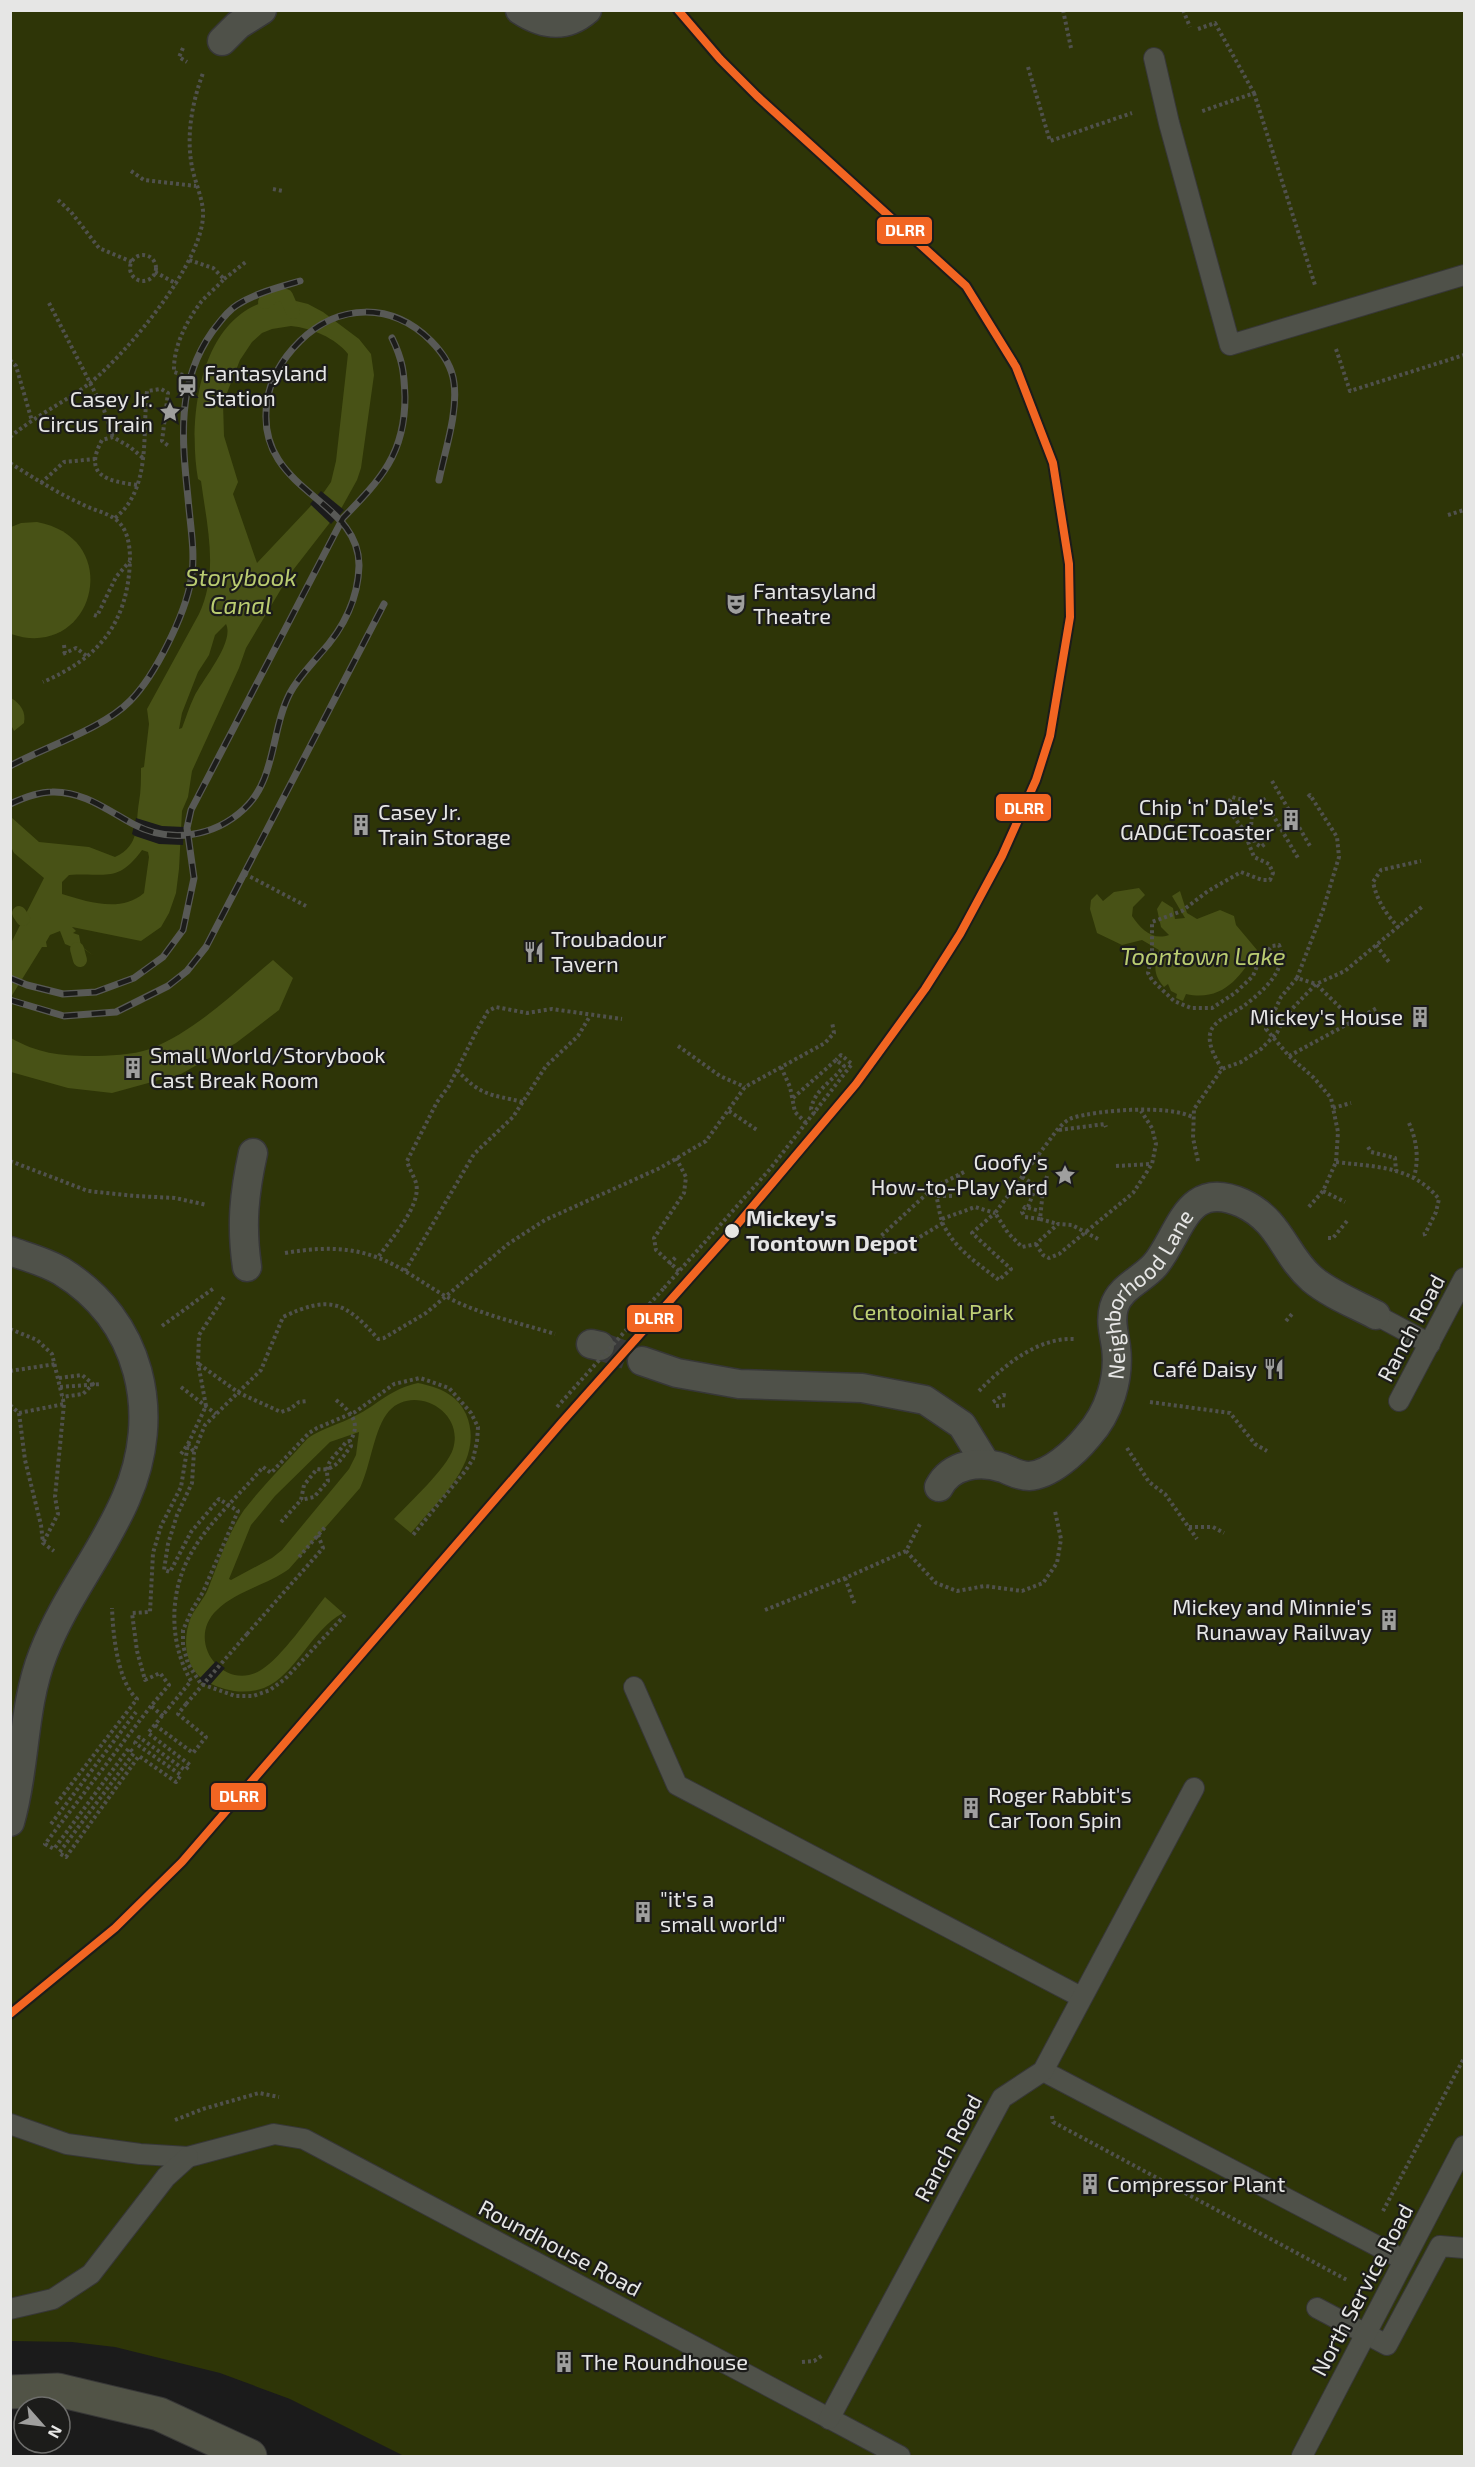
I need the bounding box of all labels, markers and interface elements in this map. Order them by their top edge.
line badge: DLRR [876,216,933,245]
text: DLRR [885,220,925,239]
place label: Fantasyland Station [204,359,327,410]
station icon: Fantasyland Station [175,374,199,398]
place label: Casey Jr. Circus Train [38,385,153,436]
place icon: Casey Jr. Circus Train [158,400,182,424]
water label: Storybook Canal [185,562,297,619]
place label: Fantasyland Theatre [753,577,876,628]
theatre icon: Fantasyland Theatre [724,592,748,616]
line badge: DLRR [995,793,1052,822]
place label: Chip ‘n’ Dale’s GADGETcoaster [1120,793,1274,844]
place label: Casey Jr. Train Storage [378,798,511,849]
text: DLRR [1004,798,1044,817]
building icon: Chip ‘n’ Dale’s GADGETcoaster [1279,808,1303,832]
building icon: Casey Jr. Train Storage [349,813,373,837]
place label: Troubadour Tavern [551,925,667,976]
restaurant icon: Troubadour Tavern [522,940,546,964]
water label: Toontown Lake [1120,941,1286,970]
place label: Mickey's House [1250,1003,1403,1029]
building icon: Mickey's House [1408,1005,1432,1029]
place label: Small World/Storybook Cast Break Room [150,1041,385,1092]
building icon: Small World/Storybook Cast Break Room [121,1056,145,1080]
place label: Goofy's How-to-Play Yard [871,1148,1048,1199]
place icon: Goofy's How-to-Play Yard [1053,1163,1077,1187]
place label: Mickey's Toontown Depot [746,1204,917,1255]
street label: Neighborhood Lane [1098,1204,1198,1381]
marker: Mickey's Toontown Depot [723,1222,741,1240]
street label: Ranch Road [1371,1270,1449,1386]
park label: Centooinial Park [852,1298,1014,1324]
line badge: DLRR [626,1304,683,1333]
text: DLRR [634,1308,674,1327]
place label: Café Daisy [1153,1355,1257,1381]
restaurant icon: Café Daisy [1262,1357,1286,1381]
place label: Mickey and Minnie's Runaway Railway [1172,1593,1372,1644]
building icon: Mickey and Minnie's Runaway Railway [1377,1608,1401,1632]
place label: Roger Rabbit's Car Toon Spin [988,1781,1132,1832]
line badge: DLRR [210,1782,267,1811]
text: DLRR [219,1786,259,1805]
building icon: Roger Rabbit's Car Toon Spin [959,1796,983,1820]
place label: "it's a small world" [660,1885,786,1936]
building icon: "it's a small world" [631,1900,655,1924]
street label: Ranch Road [908,2090,986,2206]
place label: Compressor Plant [1107,2170,1285,2196]
building icon: Compressor Plant [1078,2172,1102,2196]
street label: Roundhouse Road [475,2193,646,2301]
street label: North Service Road [1305,2199,1417,2380]
place label: The Roundhouse [581,2348,748,2374]
building icon: The Roundhouse [552,2350,576,2374]
north arrow [12,2395,72,2455]
text: N [45,2423,67,2442]

